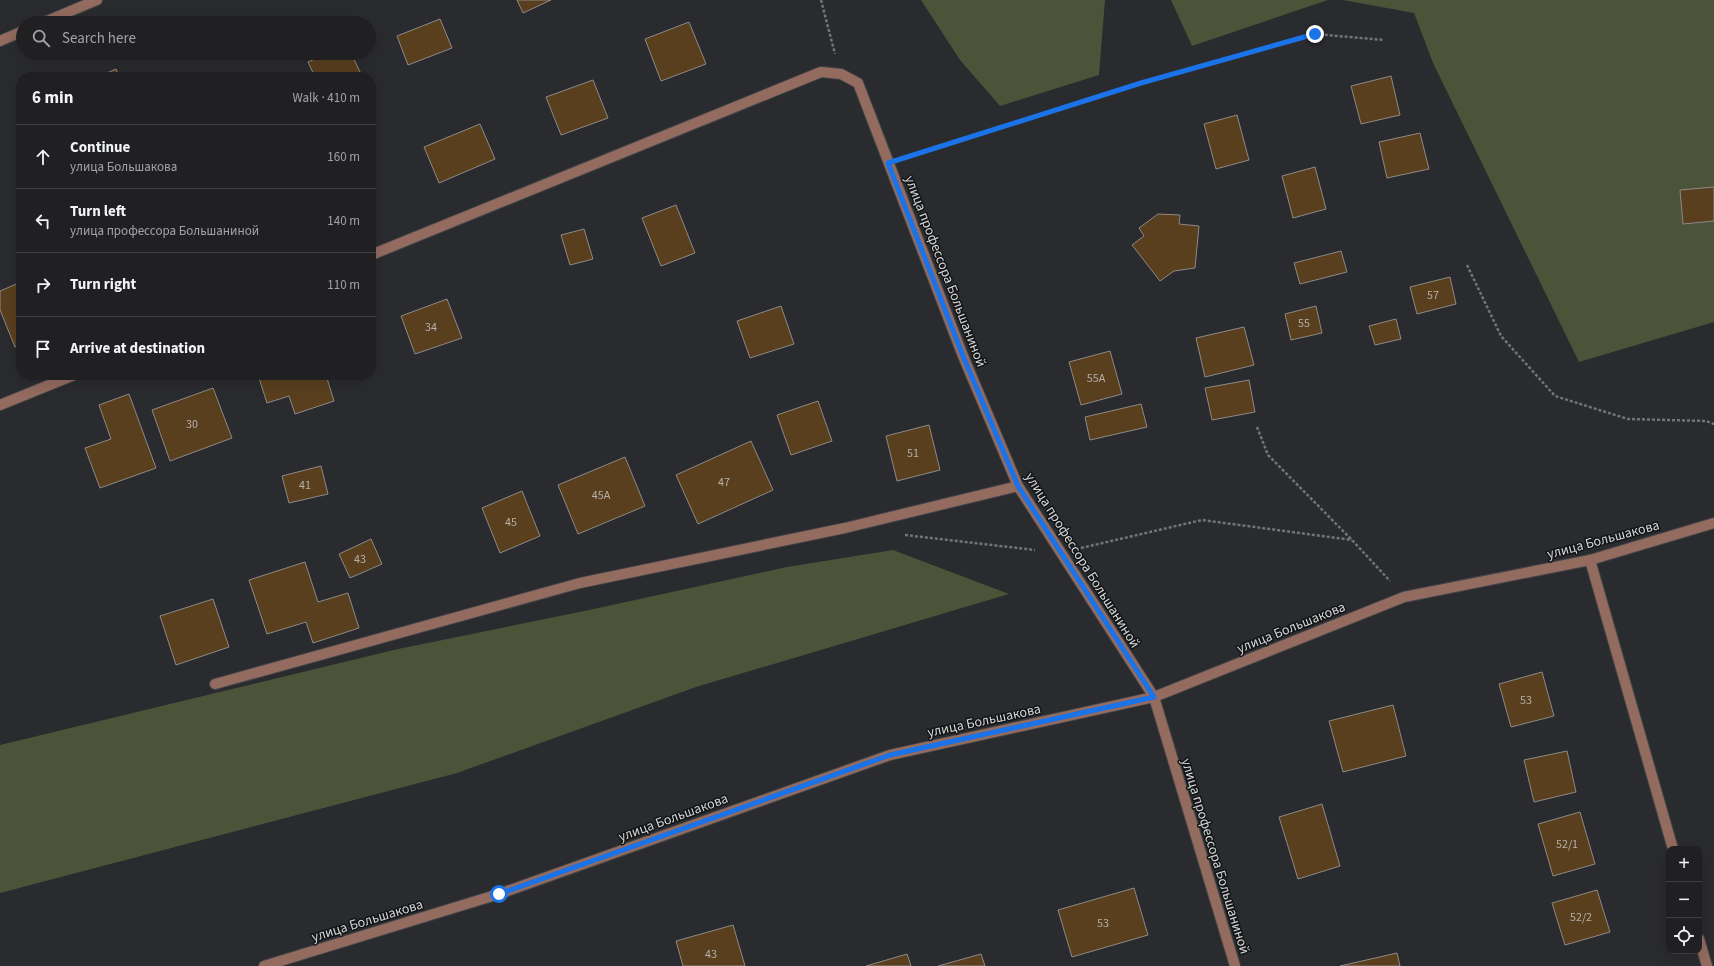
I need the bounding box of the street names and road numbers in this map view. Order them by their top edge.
street label: улица профессора Большаниной [899,173,991,370]
street label: улица профессора Большаниной [1020,469,1145,652]
street label: улица Большакова [1545,515,1662,565]
street label: улица Большакова [1234,597,1349,659]
street label: улица Большакова [926,699,1043,743]
street label: улица профессора Большаниной [1176,756,1254,957]
street label: улица Большакова [616,789,731,847]
street label: улица Большакова [309,895,425,947]

